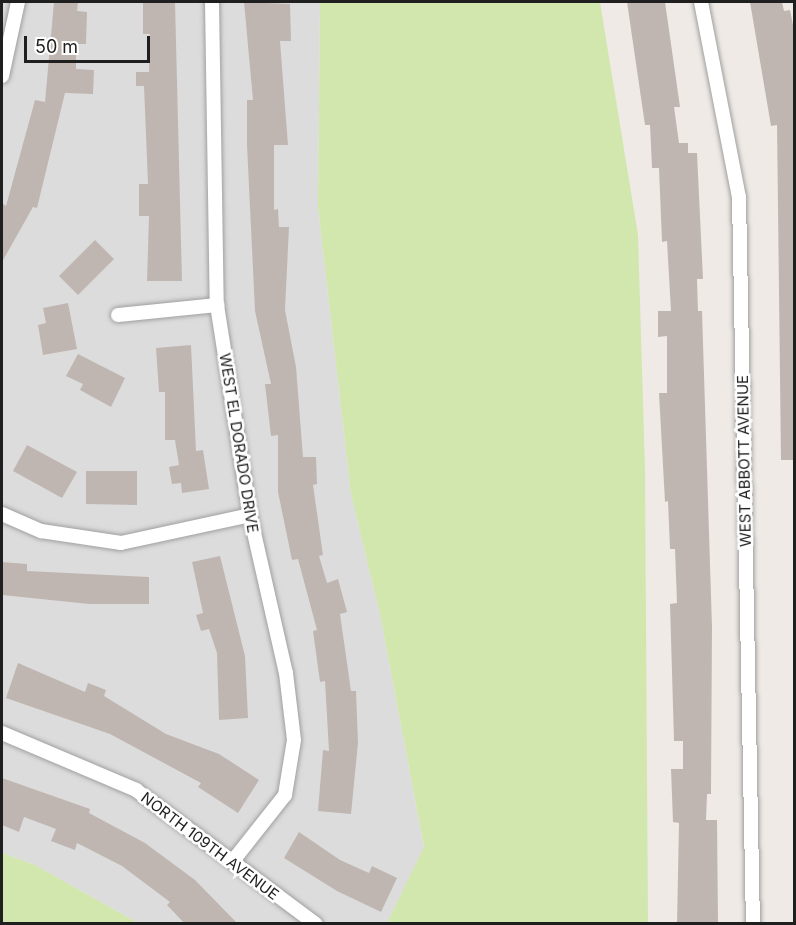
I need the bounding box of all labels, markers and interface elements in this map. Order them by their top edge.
scale bar [27,24,153,62]
text: 50 m [35,36,78,57]
street label: WEST EL DORADO DRIVE [216,352,262,534]
street label: WEST ABBOTT AVENUE [733,375,755,547]
street label: NORTH 109TH AVENUE [138,788,282,904]

